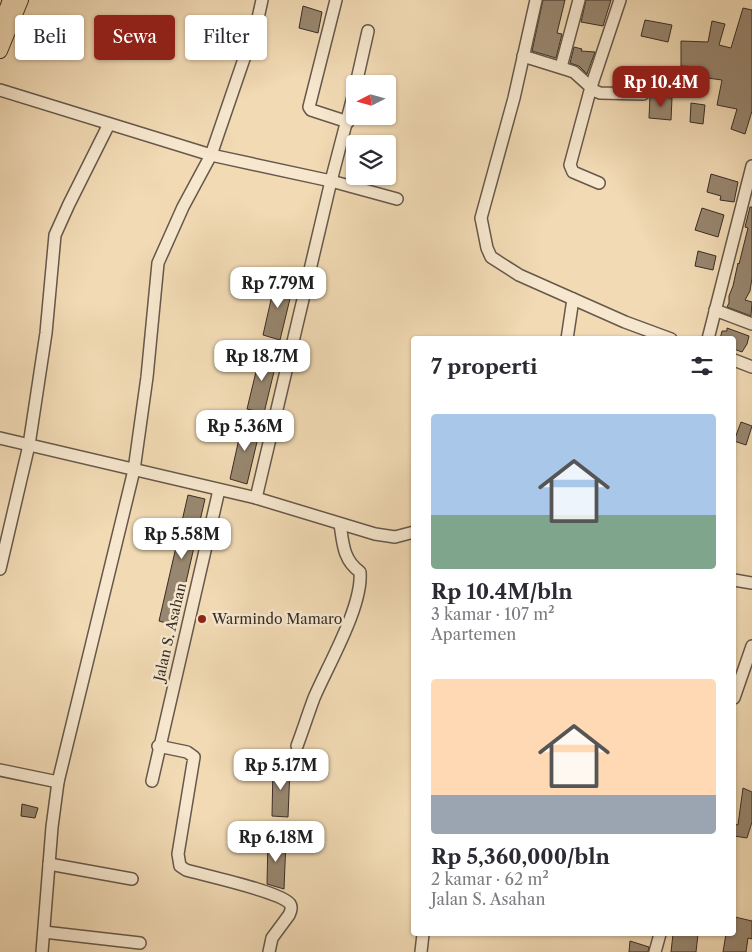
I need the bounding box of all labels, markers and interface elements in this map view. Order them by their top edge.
chip: Beli [15,15,84,60]
chip: Sewa [94,15,175,60]
chip: Filter [185,15,267,60]
pin: Rp 10.4M [609,66,713,108]
text: Rp 10.4M [624,72,699,92]
north arrow [346,75,396,125]
map controls [346,75,396,185]
button: layers [346,135,396,185]
pin: Rp 7.79M [226,266,330,309]
text: Rp 7.79M [241,273,315,293]
pin: Rp 18.7M [210,340,314,382]
text: Rp 18.7M [225,346,299,366]
icon: filters [688,352,716,380]
text: 7 properti [431,354,538,379]
pin: Rp 5.36M [193,410,297,452]
text: Rp 5.36M [207,416,283,436]
icon: home [529,446,619,536]
pin: Rp 5.58M [130,518,234,560]
text: Rp 5.58M [144,524,220,544]
text: Rp 10.4M/bln [431,579,573,604]
street label: Jalan S. Asahan [150,581,190,685]
text: 3 kamar · 107 m² [431,604,555,624]
place label: Warmindo Mamaro [211,610,342,628]
marker: Warmindo Mamaro [196,613,208,625]
text: Apartemen [431,624,516,644]
icon: home [529,711,619,801]
pin: Rp 5.17M [229,748,333,791]
text: Rp 5.17M [245,755,317,775]
pin: Rp 6.18M [224,820,328,863]
text: Rp 6.18M [238,827,314,847]
text: Rp 5,360,000/bln [431,844,610,869]
text: 2 kamar · 62 m² [431,869,549,889]
text: Jalan S. Asahan [431,889,545,909]

